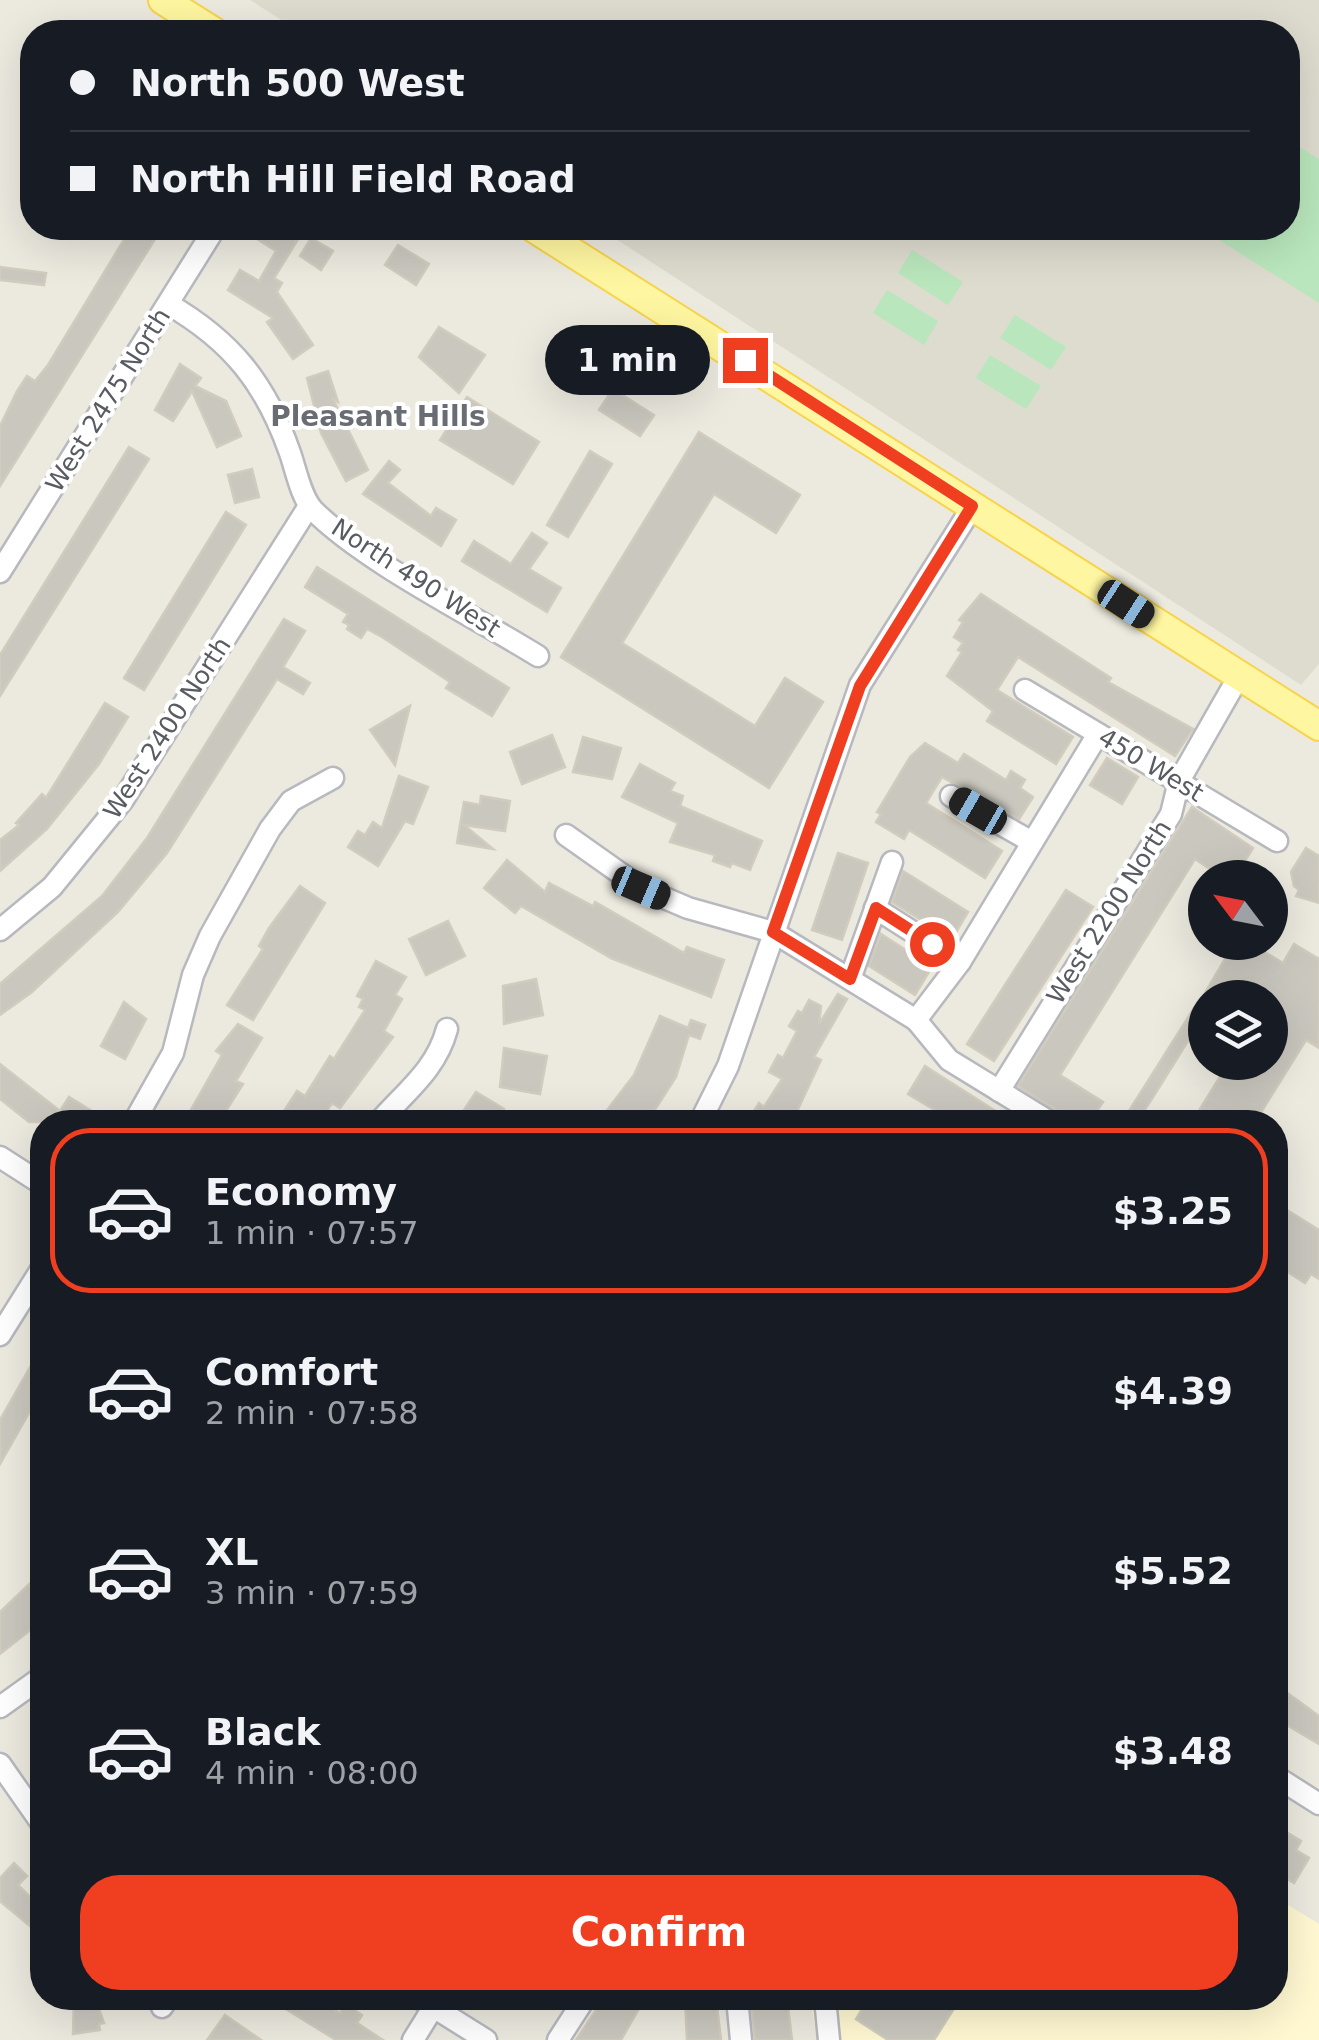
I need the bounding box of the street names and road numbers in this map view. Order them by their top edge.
street label: West 2475 North [40,303,176,497]
street label: North 490 West [326,513,506,643]
street label: West 2400 North [97,632,237,824]
street label: 450 West [1093,722,1209,808]
street label: West 2200 North [1041,815,1177,1009]

